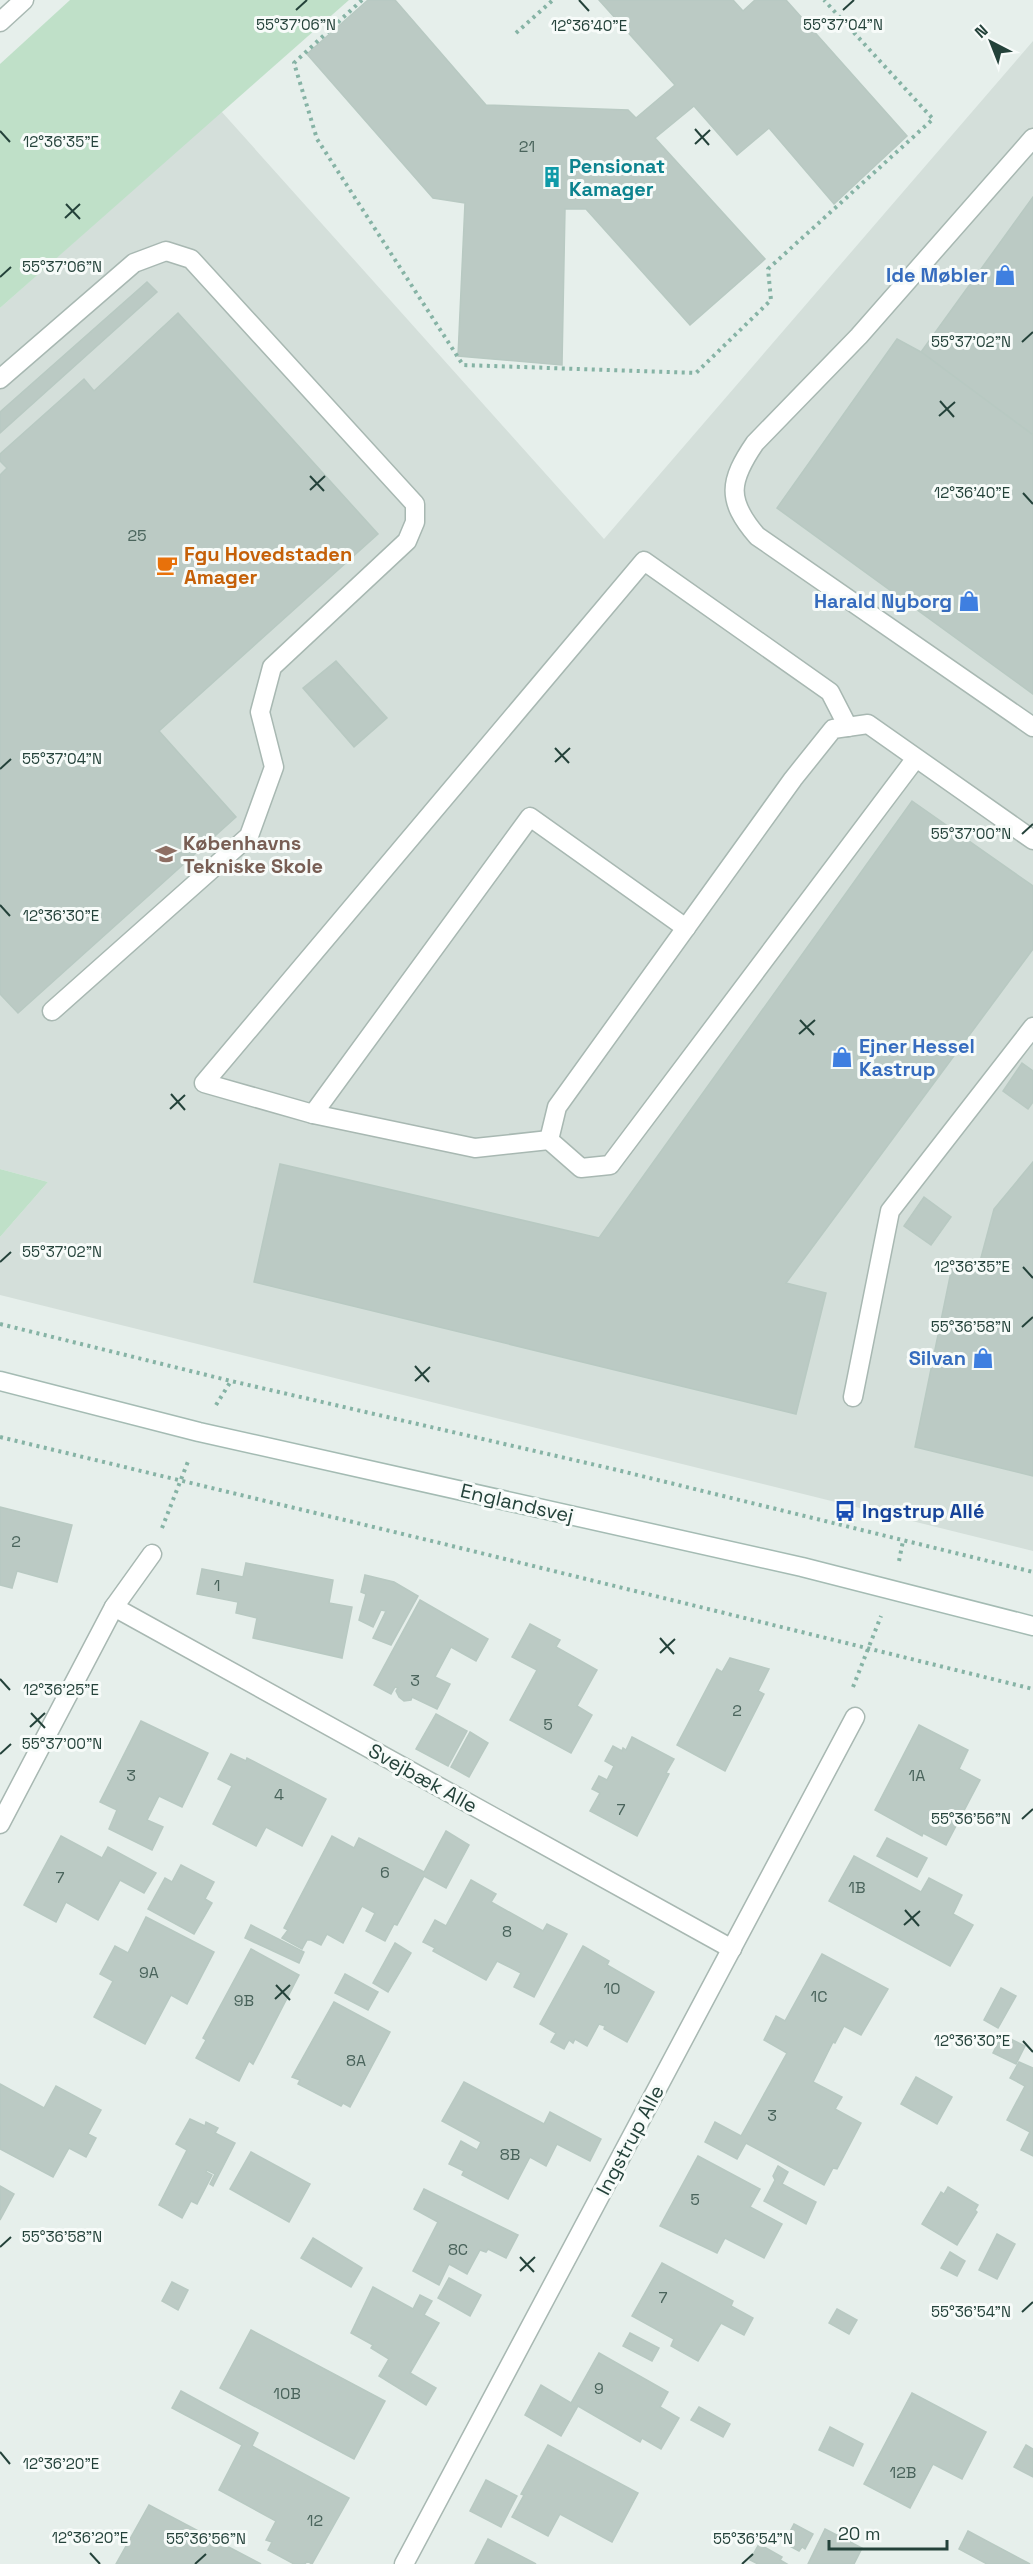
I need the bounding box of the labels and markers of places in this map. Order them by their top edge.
place label: Pensionat Kamager [569,153,665,202]
building icon: Pensionat Kamager [540,165,564,189]
place label: Ide Møbler [886,262,988,288]
shop icon: Ide Møbler [993,263,1017,287]
place label: Fgu Hovedstaden Amager [184,541,352,590]
cafe icon: Fgu Hovedstaden Amager [155,553,179,577]
place label: Harald Nyborg [814,588,952,614]
shop icon: Harald Nyborg [957,589,981,613]
place label: Københavns Tekniske Skole [183,830,323,879]
school or university icon: Københavns Tekniske Skole [154,842,178,866]
place label: Ejner Hessel Kastrup [859,1033,975,1082]
shop icon: Ejner Hessel Kastrup [830,1045,854,1069]
place label: Silvan [909,1345,966,1371]
shop icon: Silvan [971,1346,995,1370]
place label: Ingstrup Allé [862,1498,984,1524]
bus stop icon: Ingstrup Allé [833,1499,857,1523]

